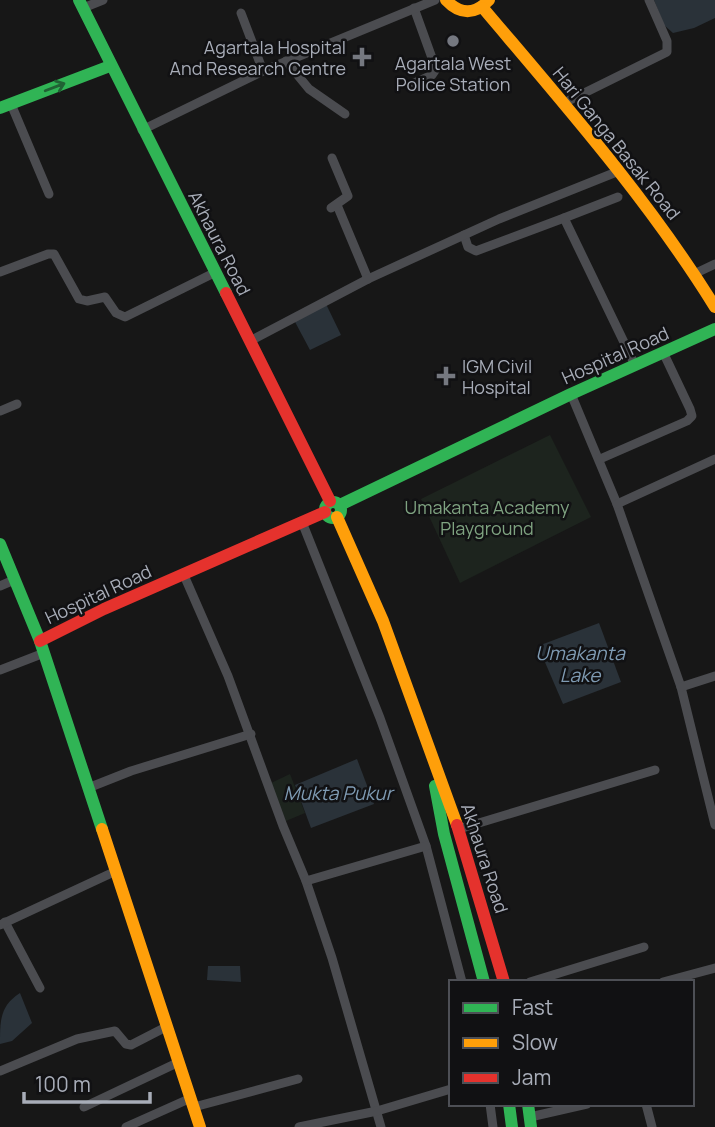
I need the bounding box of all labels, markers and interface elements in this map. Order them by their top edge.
marker: Agartala West Police Station [445,33,461,49]
place label: Agartala Hospital And Research Centre [170,35,346,80]
marker: Agartala Hospital And Research Centre [352,47,372,67]
place label: Agartala West Police Station [395,51,511,96]
street label: Hari Ganga Basak Road [548,62,686,224]
one-way arrow [44,80,66,93]
street label: Akhaura Road [183,187,257,299]
street label: Hospital Road [558,321,672,389]
place label: IGM Civil Hospital [462,354,532,399]
marker: IGM Civil Hospital [436,366,456,386]
park label: Umakanta Academy Playground [405,495,570,540]
street label: Hospital Road [41,559,155,629]
water label: Umakanta Lake [535,640,626,688]
water label: Mukta Pukur [284,780,395,806]
street label: Akhaura Road [456,800,514,916]
legend [449,980,694,1106]
text: Fast [512,993,553,1021]
text: Slow [512,1028,558,1056]
scale bar [24,1060,150,1104]
text: Jam [512,1063,551,1091]
text: 100 m [35,1070,91,1098]

